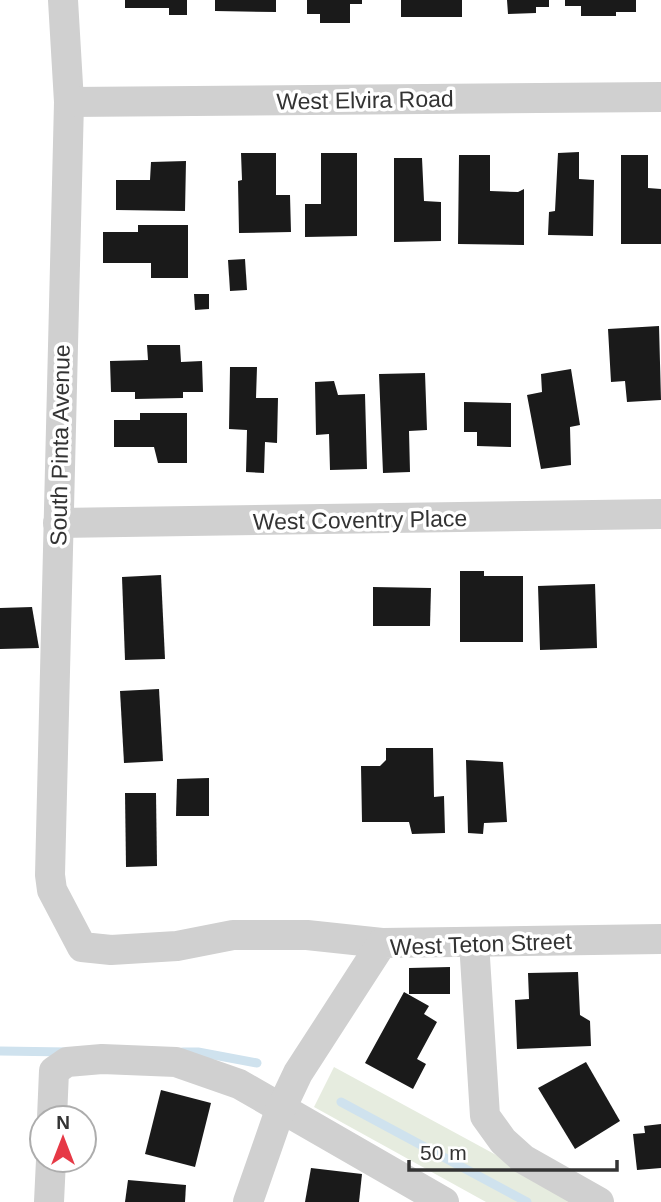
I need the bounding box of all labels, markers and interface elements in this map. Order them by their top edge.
street label: West Elvira Road [276,85,454,115]
street label: South Pinta Avenue [45,344,75,546]
street label: West Coventry Place [253,505,467,535]
street label: West Teton Street [390,928,573,960]
north arrow [28,1104,98,1174]
text: N [56,1112,70,1133]
scale bar [409,1128,617,1172]
text: 50 m [420,1141,467,1164]

